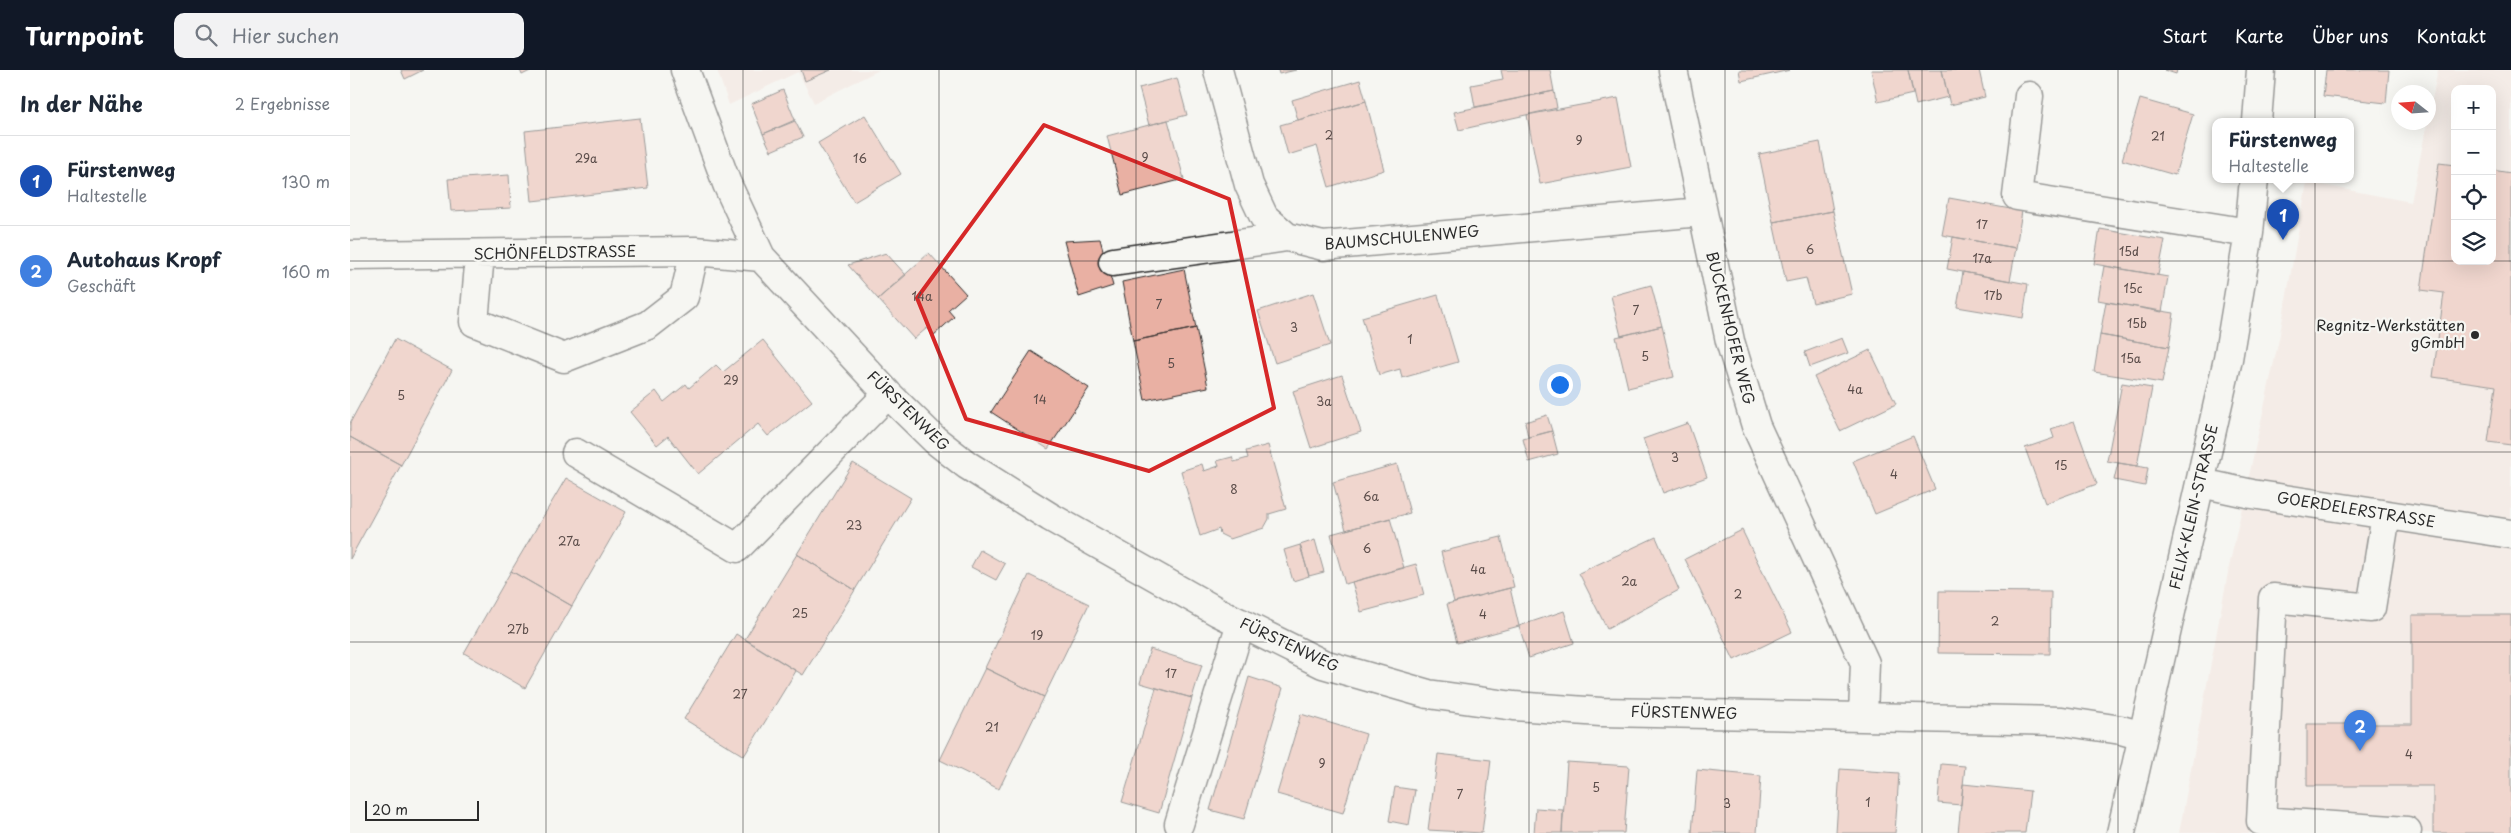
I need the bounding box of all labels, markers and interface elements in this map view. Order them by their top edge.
search box [174,13,524,58]
text: Turnpoint [25,17,144,53]
icon: search [192,21,220,49]
text: Hier suchen [232,21,339,49]
text: Start [2162,22,2207,49]
text: Karte [2235,22,2284,49]
text: Über uns [2312,22,2388,49]
text: Kontakt [2416,22,2486,49]
north arrow [2391,85,2436,130]
map controls [2451,85,2496,265]
button: + [2451,85,2496,130]
text: In der Nähe [20,87,142,119]
text: 2 Ergebnisse [235,91,330,115]
popup [2212,118,2354,183]
text: Fürstenweg [2229,125,2337,153]
house number: 2 [1325,126,1333,144]
house number: 21 [2151,127,2165,145]
button: − [2451,130,2496,175]
house number: 9 [1575,131,1583,149]
house number: 9 [1141,148,1149,166]
house number: 29a [575,149,598,167]
house number: 16 [853,149,867,167]
text: Haltestelle [2229,153,2309,177]
text: Fürstenweg [67,155,176,183]
text: 1 [32,169,40,193]
text: 130 m [282,169,330,193]
button: locate [2451,175,2496,220]
text: Haltestelle [67,183,147,207]
pin: 1 [2267,199,2299,240]
house number: 17 [1976,215,1988,233]
street label: BAUMSCHULENWEG [1324,218,1480,255]
button: layers [2451,220,2496,265]
street label: SCHÖNFELDSTRASSE [473,239,637,264]
house number: 6 [1806,240,1814,258]
house number: 15d [2119,242,2139,260]
text: Autohaus Kropf [67,245,221,273]
street label: BUCKENHOFER WEG [1701,249,1762,407]
house number: 17a [1972,249,1992,267]
text: 2 [30,259,42,283]
text: 160 m [282,259,330,283]
text: Geschäft [67,273,136,297]
house number: 15c [2124,279,2143,297]
house number: 17b [1984,286,2002,304]
house number: 14a [912,287,933,305]
house number: 7 [1156,295,1163,313]
house number: 7 [1633,301,1640,319]
place label: Regnitz-Werkstätten gGmbH [2316,313,2465,353]
house number: 15b [2127,314,2147,332]
house number: 3 [1290,318,1298,336]
marker: Regnitz-Werkstätten gGmbH [2469,329,2481,341]
house number: 1 [1407,330,1413,348]
house number: 5 [1641,347,1649,365]
house number: 15a [2121,349,2142,367]
house number: 5 [1167,354,1175,372]
street label: FÜRSTENWEG [863,365,955,455]
house number: 29 [723,371,739,389]
your location [1547,372,1573,398]
house number: 4a [1847,380,1863,398]
house number: 5 [397,386,405,404]
house number: 14 [1033,390,1047,408]
house number: 3a [1316,392,1332,410]
street label: FELIX-KLEIN-STRASSE [2162,422,2223,592]
house number: 3 [1671,448,1679,466]
house number: 15 [2054,456,2068,474]
house number: 4 [1890,465,1898,483]
house number: 8 [1230,480,1238,498]
street label: GOERDELERSTRASSE [2275,485,2437,532]
house number: 6a [1363,487,1379,505]
house number: 23 [846,516,862,534]
house number: 27a [558,532,580,550]
house number: 6 [1363,539,1371,557]
house number: 4a [1470,560,1486,578]
house number: 2a [1621,572,1637,590]
house number: 2 [1734,585,1742,603]
house number: 25 [792,604,808,622]
house number: 4 [1479,605,1487,623]
street label: FÜRSTENWEG [1236,611,1343,677]
house number: 2 [1991,612,1999,630]
house number: 27b [507,620,529,638]
house number: 19 [1031,626,1043,644]
house number: 17 [1165,664,1177,682]
house number: 27 [733,685,748,703]
street label: FÜRSTENWEG [1630,699,1738,724]
pin: 2 [2344,710,2376,751]
house number: 21 [985,718,999,736]
house number: 4 [2405,745,2413,763]
house number: 9 [1318,754,1326,772]
house number: 5 [1592,778,1600,796]
house number: 7 [1457,785,1464,803]
house number: 1 [1865,793,1871,811]
house number: 3 [1723,794,1731,812]
scale bar [365,798,479,821]
text: 20 m [372,799,408,820]

